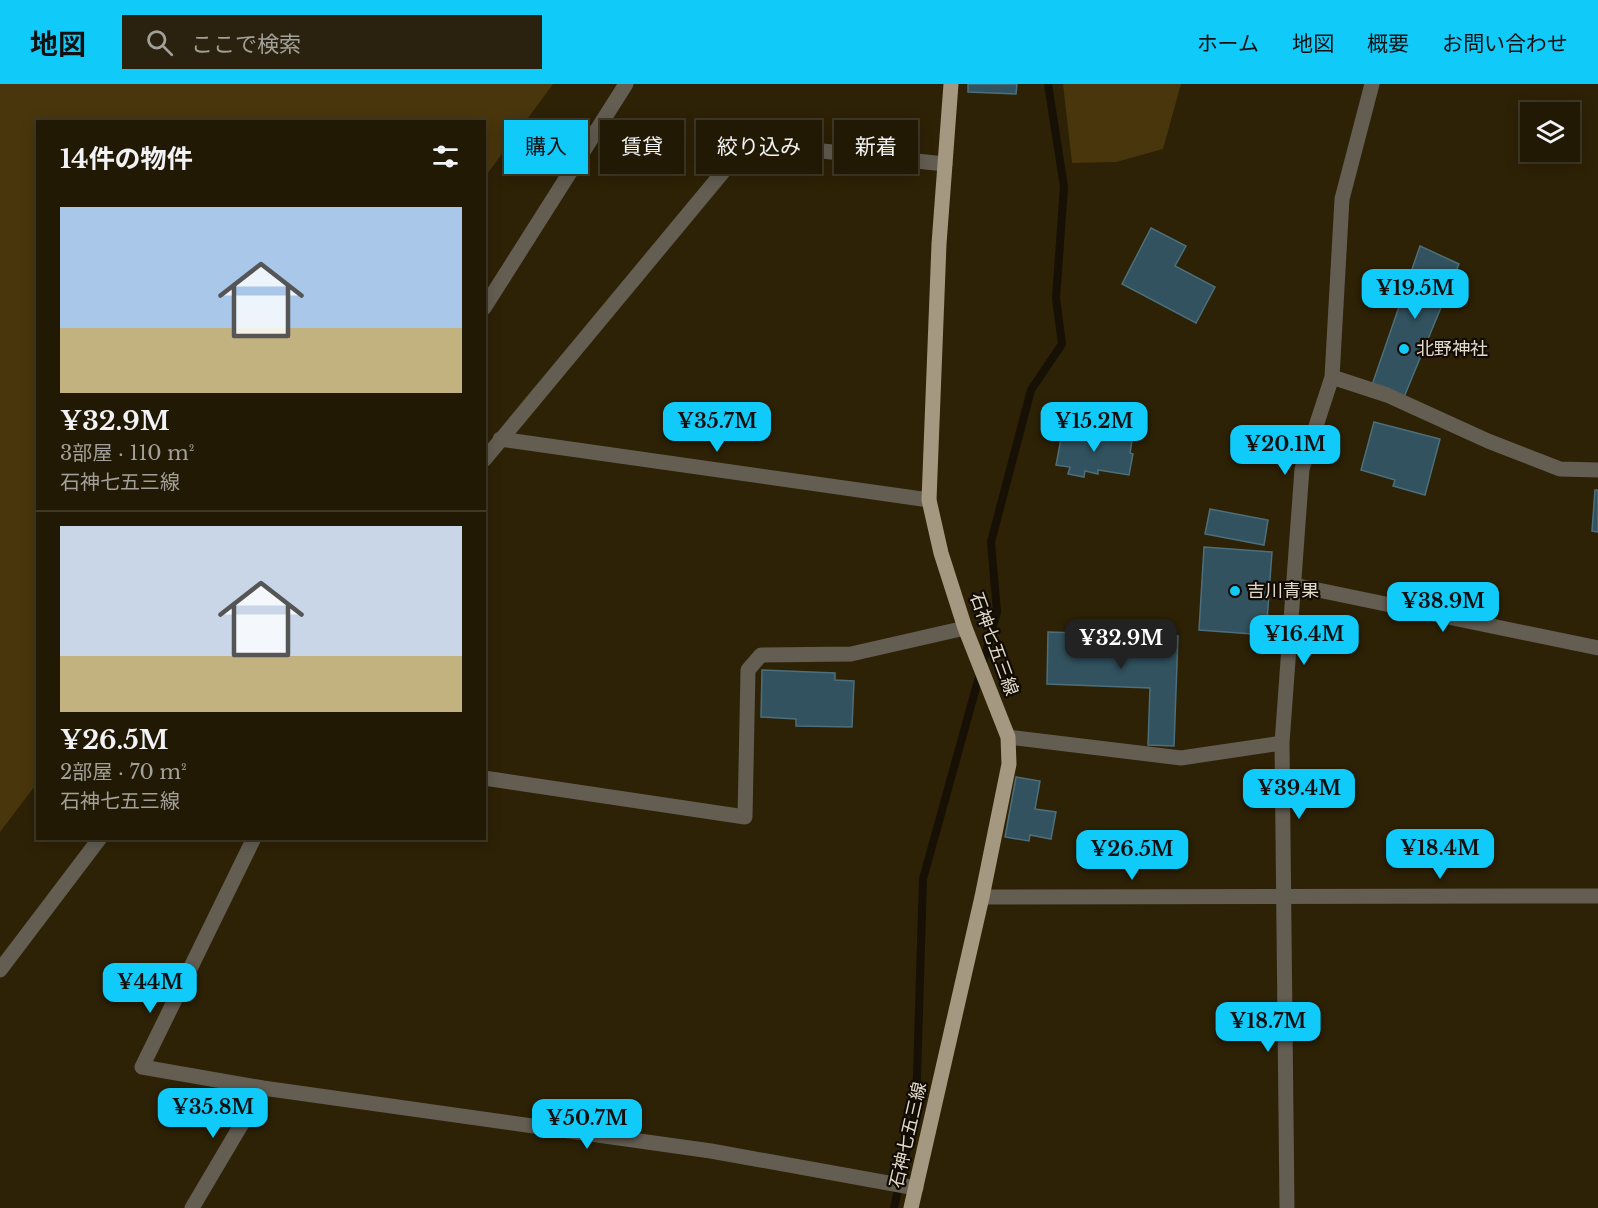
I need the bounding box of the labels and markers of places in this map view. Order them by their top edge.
pin: ¥19.5M [1366,269,1464,320]
place label: 北野神社 [1416,338,1488,360]
marker: 北野神社 [1397,342,1411,356]
pin: ¥35.7M [668,402,766,453]
pin: ¥15.2M [1045,402,1143,453]
pin: ¥20.1M [1236,425,1334,476]
place label: 吉川青果 [1247,580,1319,602]
pin: ¥38.9M [1394,582,1492,633]
marker: 吉川青果 [1228,584,1242,598]
pin: ¥16.4M [1255,615,1353,666]
pin: ¥32.9M [1072,619,1170,670]
pin: ¥39.4M [1250,769,1348,820]
pin: ¥18.4M [1391,829,1489,880]
pin: ¥26.5M [1083,830,1181,881]
pin: ¥44M [114,963,186,1014]
pin: ¥18.7M [1219,1002,1317,1053]
pin: ¥35.8M [164,1088,262,1139]
pin: ¥50.7M [538,1099,636,1150]

